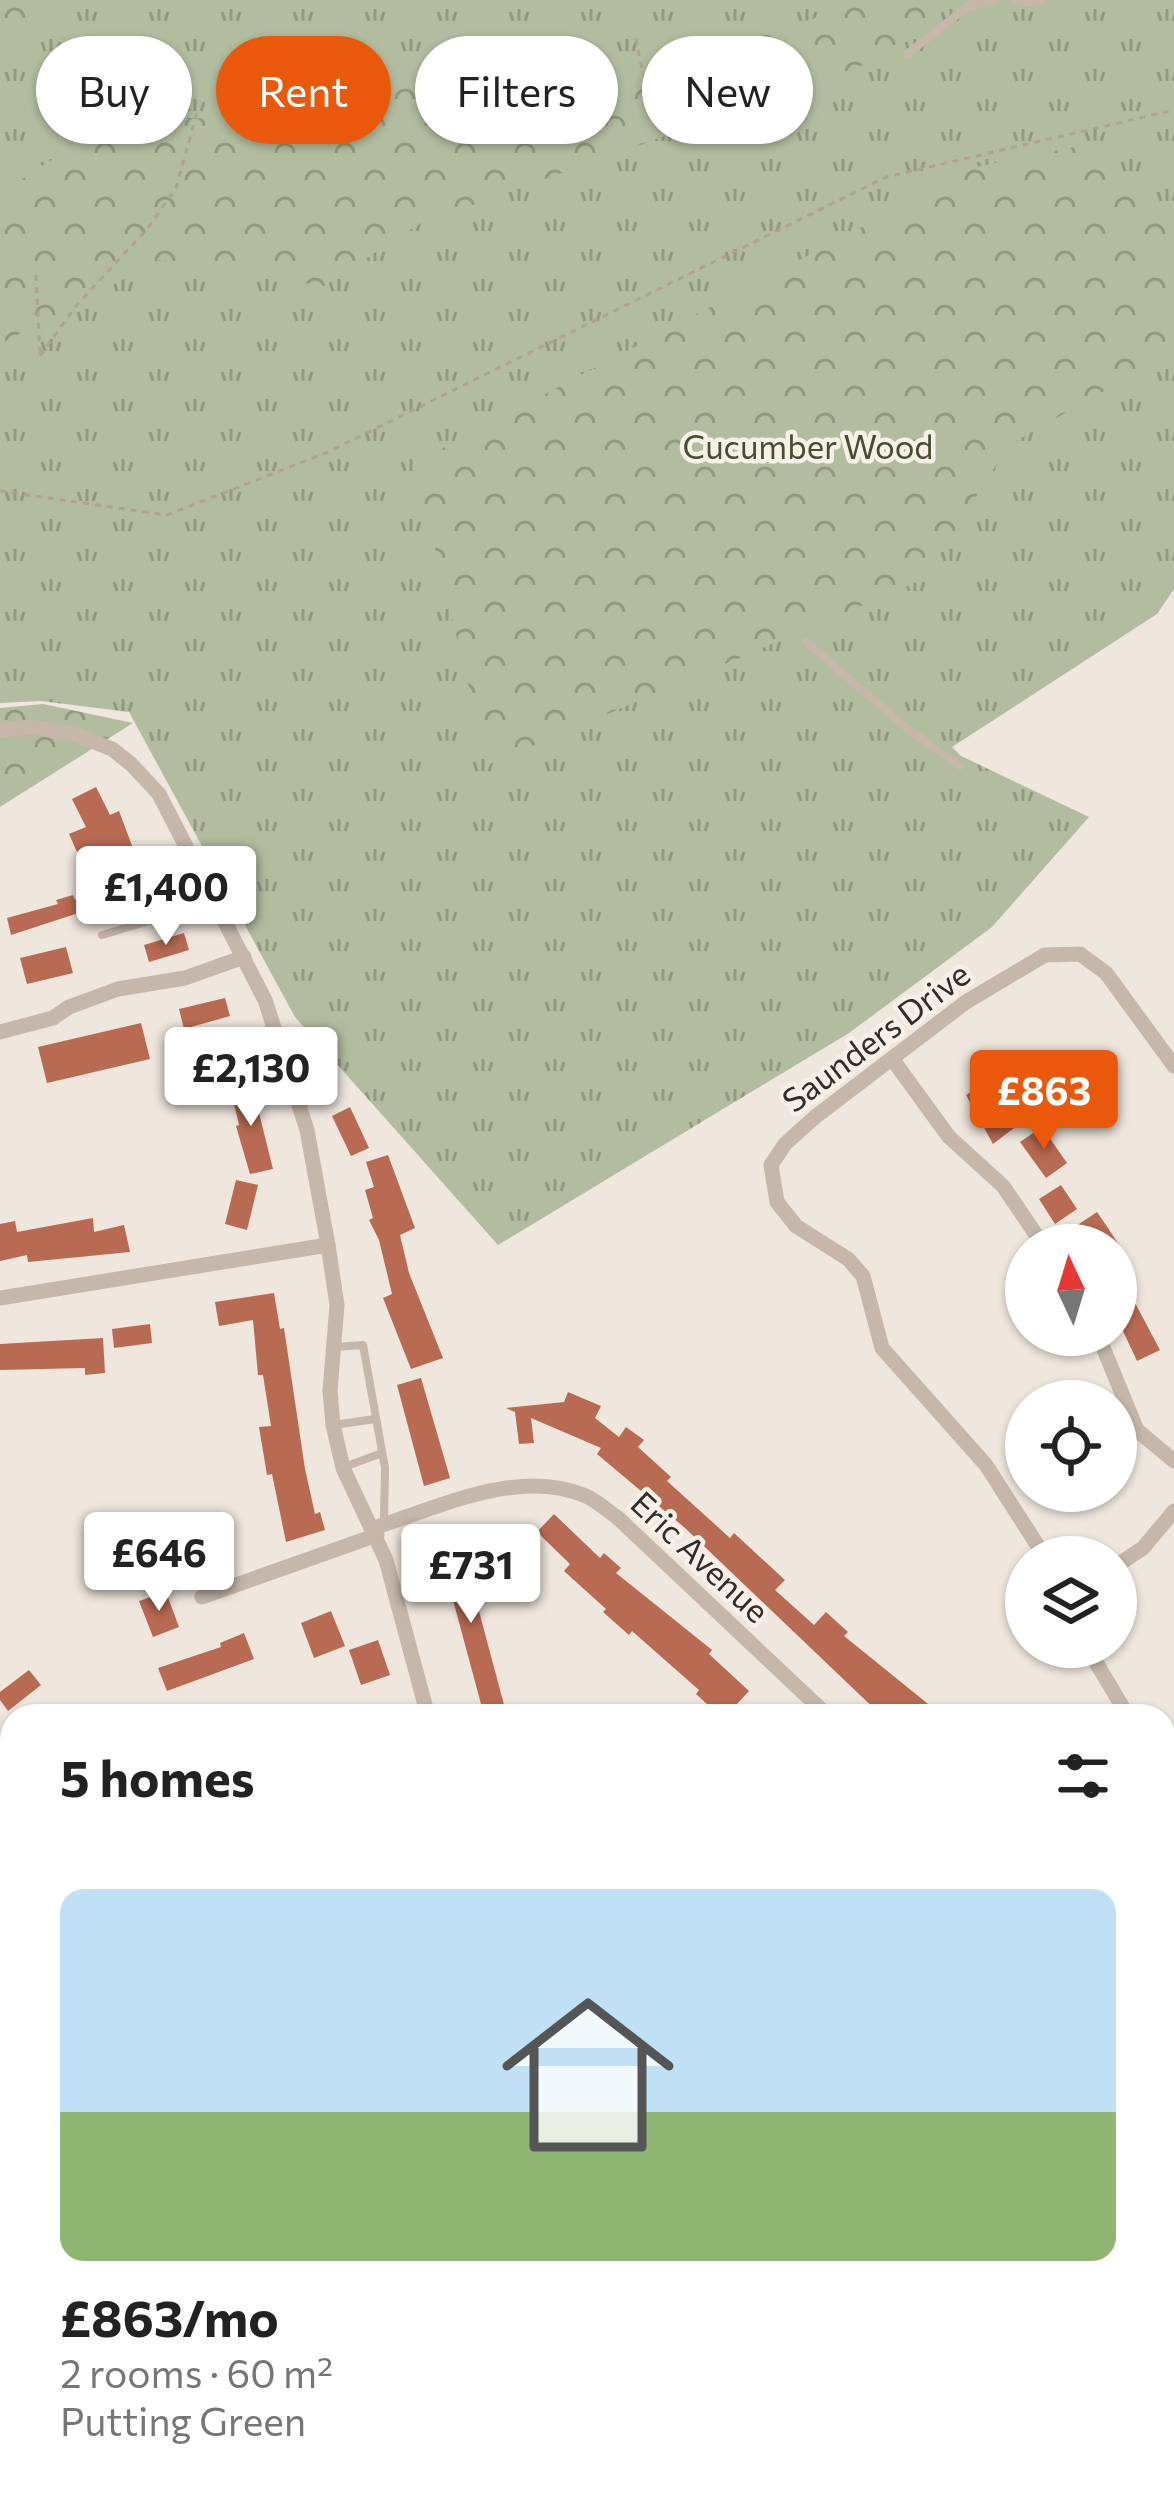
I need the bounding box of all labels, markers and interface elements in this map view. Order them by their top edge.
chip: Buy [36,36,192,144]
chip: Rent [216,36,391,144]
chip: Filters [415,36,618,144]
chip: New [642,36,813,144]
park label: Cucumber Wood [683,425,933,466]
pin: £1,400 [68,846,264,948]
text: £1,400 [103,861,229,909]
street label: Saunders Drive [773,952,977,1120]
pin: £2,130 [153,1027,349,1129]
text: £2,130 [192,1042,311,1090]
pin: £863 [973,1050,1115,1152]
text: £863 [997,1065,1091,1113]
north arrow [1005,1224,1137,1356]
map controls [1005,1224,1137,1668]
button: locate [1005,1380,1137,1512]
street label: Eric Avenue [623,1482,779,1630]
pin: £646 [88,1512,230,1614]
pin: £731 [400,1524,542,1626]
text: £646 [111,1527,207,1575]
button: layers [1005,1536,1137,1668]
text: £731 [428,1539,514,1587]
icon: filters [1050,1743,1116,1809]
text: 5 homes [60,1745,255,1808]
icon: home [480,1967,696,2183]
text: £863/mo [60,2285,279,2348]
text: 2 rooms · 60 m² [60,2348,333,2396]
text: Putting Green [60,2396,306,2444]

